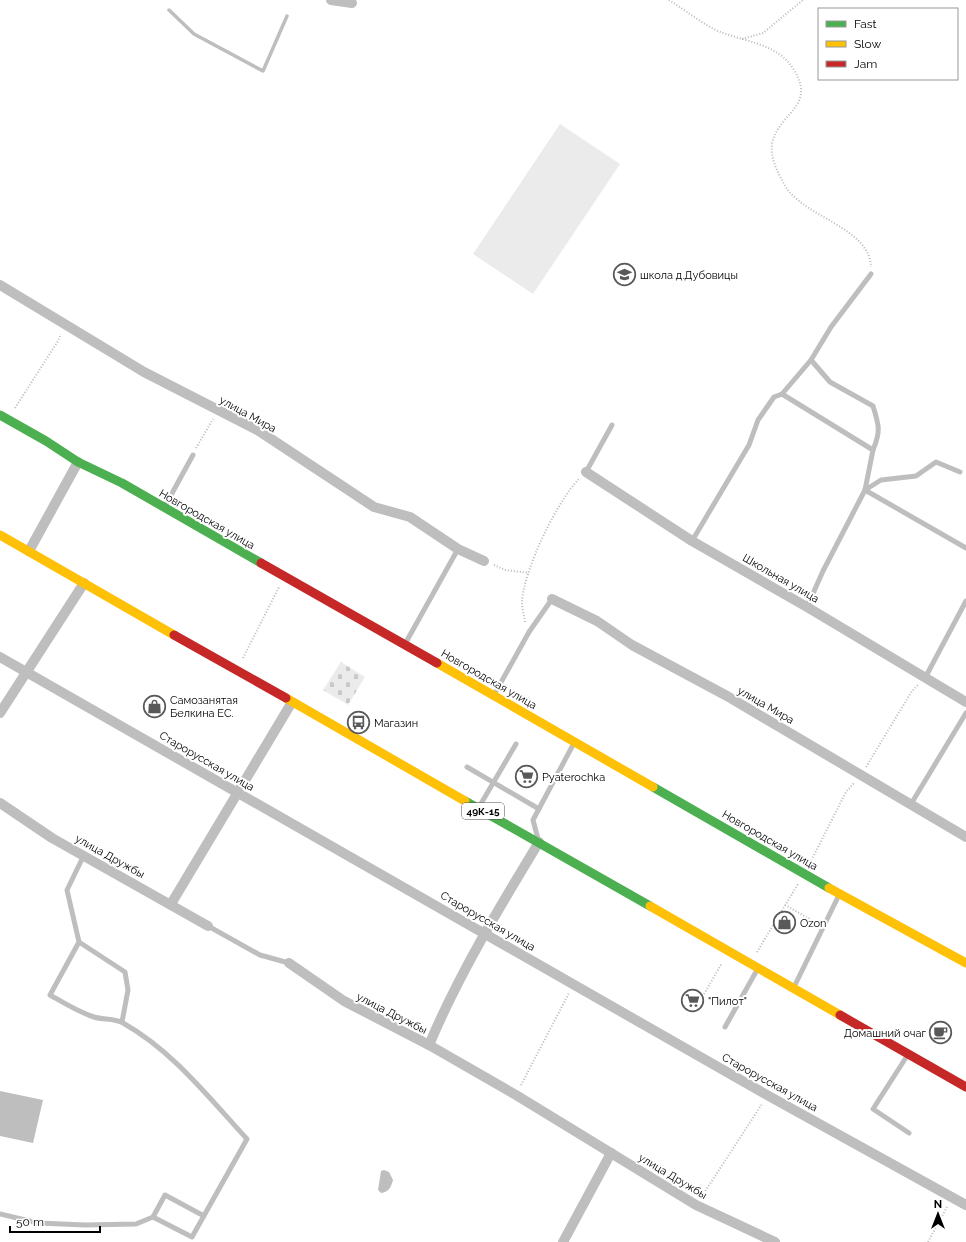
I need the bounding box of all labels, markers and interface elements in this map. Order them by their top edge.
legend [818,8,958,80]
text: Fast [854,17,877,31]
text: Slow [854,37,881,51]
text: Jam [854,57,877,71]
school or university icon: школа д.Дубовицы [611,262,637,288]
place label: школа д.Дубовицы [640,269,738,282]
street label: улица Мира [217,394,278,435]
street label: Новгородская улица [157,487,257,552]
street label: Школьная улица [740,551,821,606]
street label: Новгородская улица [439,647,539,712]
street label: улица Мира [735,684,796,727]
shop icon: Самозанятая Белкина ЕС. [142,693,168,719]
place label: Самозанятая Белкина ЕС. [170,694,238,720]
bus stop icon: Магазин [345,710,371,736]
place label: Магазин [374,717,418,730]
street label: Старорусская улица [157,729,257,794]
supermarket icon: Pyaterochka [514,764,540,790]
place label: Pyaterochka [542,771,605,784]
road number: 49К-15 [462,803,504,819]
street label: Новгородская улица [720,808,820,873]
street label: улица Дружбы [73,832,147,881]
street label: Старорусская улица [438,889,538,954]
shop icon: Ozon [772,910,798,936]
place label: Ozon [800,917,827,930]
supermarket icon: "Пилот" [679,988,705,1014]
street label: улица Дружбы [354,990,429,1037]
place label: "Пилот" [708,995,747,1008]
cafe icon: Домашний очаг [928,1020,954,1046]
place label: Домашний очаг [844,1027,927,1040]
street label: Старорусская улица [720,1051,820,1114]
street label: улица Дружбы [636,1151,709,1202]
north arrow [918,1194,958,1234]
text: N [934,1198,942,1211]
scale bar [10,1208,100,1234]
text: 50 m [16,1215,44,1229]

